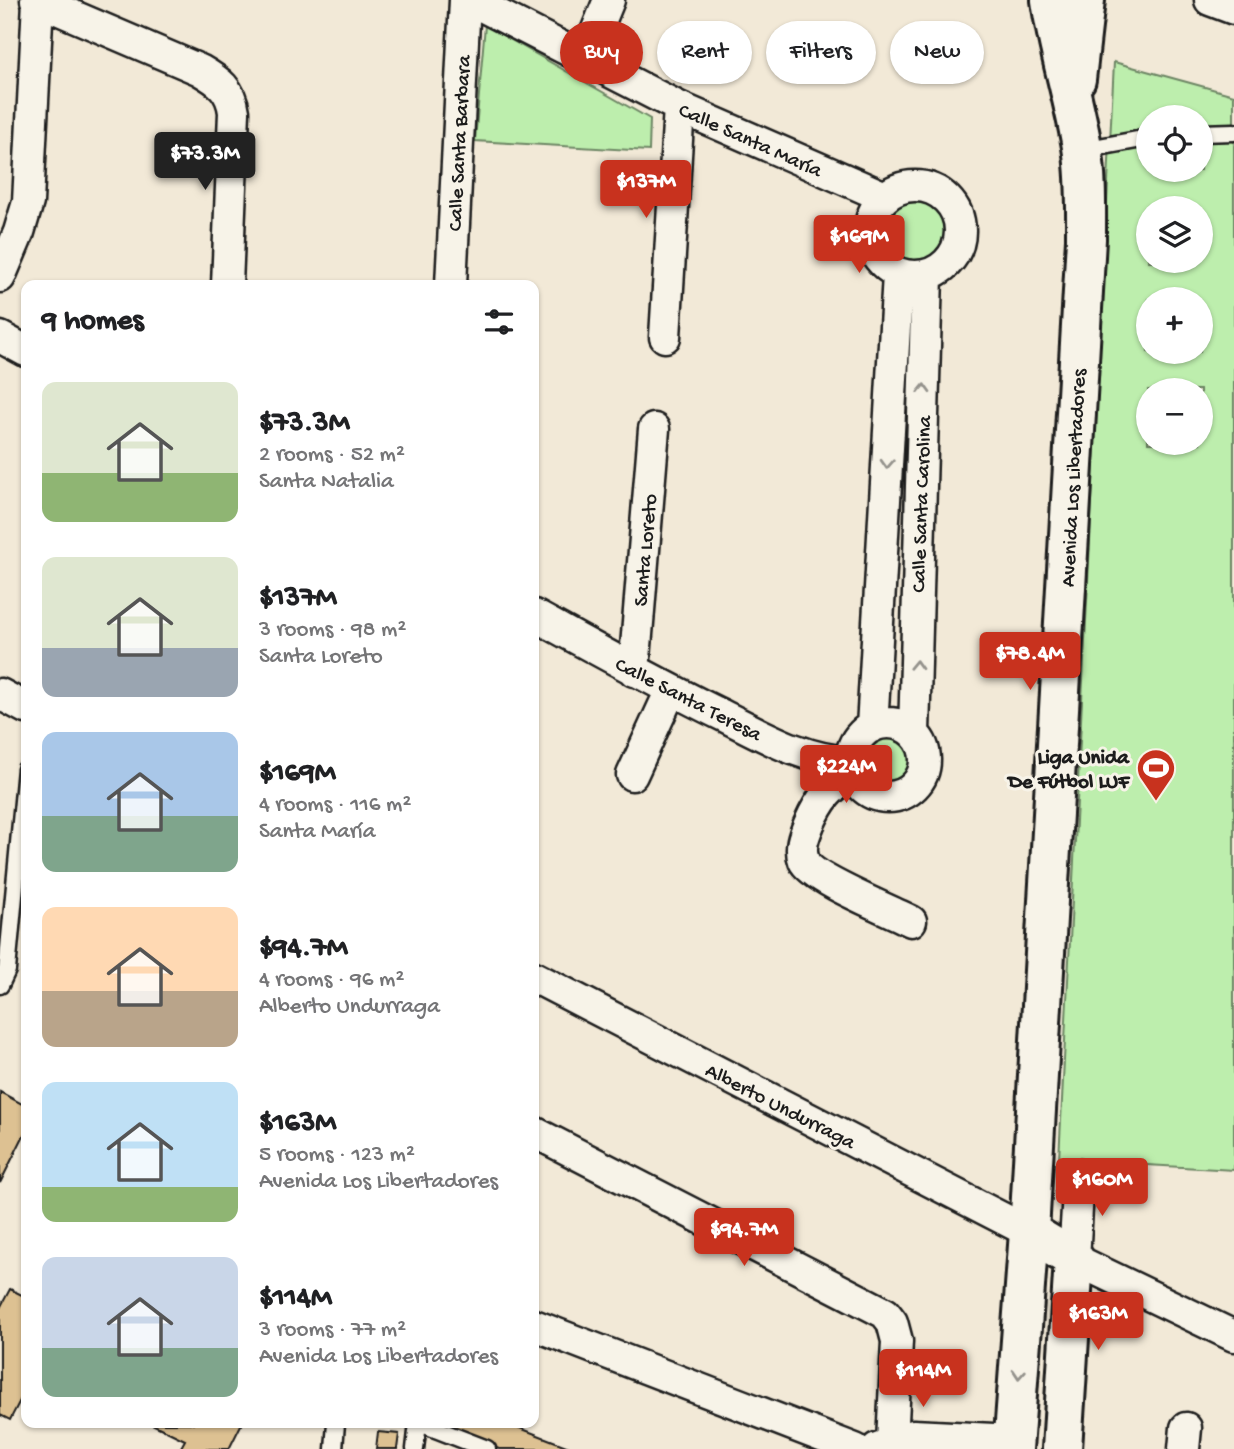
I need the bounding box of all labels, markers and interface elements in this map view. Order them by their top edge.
chip: Buy [560,21,643,84]
chip: Rent [657,21,752,84]
chip: Filters [766,21,876,84]
chip: New [890,21,984,84]
street label: Calle Santa Barbara [444,53,479,232]
street label: Calle Santa María [674,99,826,186]
map controls [1136,105,1213,455]
button: locate [1136,105,1213,182]
pin: $73.3M [148,132,262,192]
text: $73.3M [170,141,240,168]
pin: $137M [597,160,695,220]
text: $137M [616,169,676,196]
button: layers [1136,196,1213,273]
pin: $169M [810,216,908,275]
text: $169M [830,224,888,251]
button: + [1136,287,1213,364]
icon: filters [480,303,518,341]
text: 9 homes [42,305,144,340]
street label: Avenida Los Libertadores [1057,367,1094,588]
button: − [1136,378,1213,455]
one-way arrow [916,383,931,394]
text: $73.3M [259,407,349,442]
icon: home [98,410,182,494]
street label: Calle Santa Carolina [908,414,939,593]
text: 2 rooms · 52 m² [259,442,405,469]
one-way arrow [880,459,895,470]
text: Santa Natalia [259,469,394,496]
street label: Santa Loreto [630,493,665,608]
text: $137M [259,582,337,617]
icon: home [98,585,182,669]
text: 3 rooms · 98 m² [259,617,406,644]
pin: $78.4M [973,632,1087,692]
text: $78.4M [996,641,1064,668]
text: Santa Loreto [259,644,383,671]
street label: Calle Santa Teresa [610,653,766,749]
one-way arrow [908,659,923,670]
pin: $224M [797,746,895,805]
place label: Liga Unida De Fútbol LUF [1006,747,1131,796]
sports icon: Liga Unida De Fútbol LUF [1135,747,1177,802]
text: $224M [816,754,876,781]
text: $169M [259,757,336,792]
icon: home [98,760,182,844]
text: 4 rooms · 116 m² [259,792,411,819]
text: Santa María [259,819,376,846]
text: $94.7M [259,932,348,967]
icon: home [98,935,182,1019]
text: 4 rooms · 96 m² [259,967,404,994]
text: Alberto Undurraga [259,994,440,1021]
street label: Alberto Undurraga [700,1059,860,1157]
text: $163M [259,1107,336,1142]
icon: home [98,1110,182,1194]
text: 5 rooms · 123 m² [259,1142,415,1169]
pin: $160M [1053,1158,1151,1218]
text: $160M [1072,1167,1132,1194]
text: Avenida Los Libertadores [259,1169,498,1196]
pin: $94.7M [687,1208,801,1268]
text: $94.7M [710,1217,778,1244]
text: $114M [259,1282,332,1317]
icon: home [98,1285,182,1369]
pin: $163M [1049,1292,1147,1352]
text: $163M [1068,1301,1128,1328]
text: 3 rooms · 77 m² [259,1317,406,1344]
text: Avenida Los Libertadores [259,1344,498,1371]
pin: $114M [874,1350,972,1409]
text: $114M [895,1358,951,1385]
one-way arrow [1012,1368,1027,1379]

